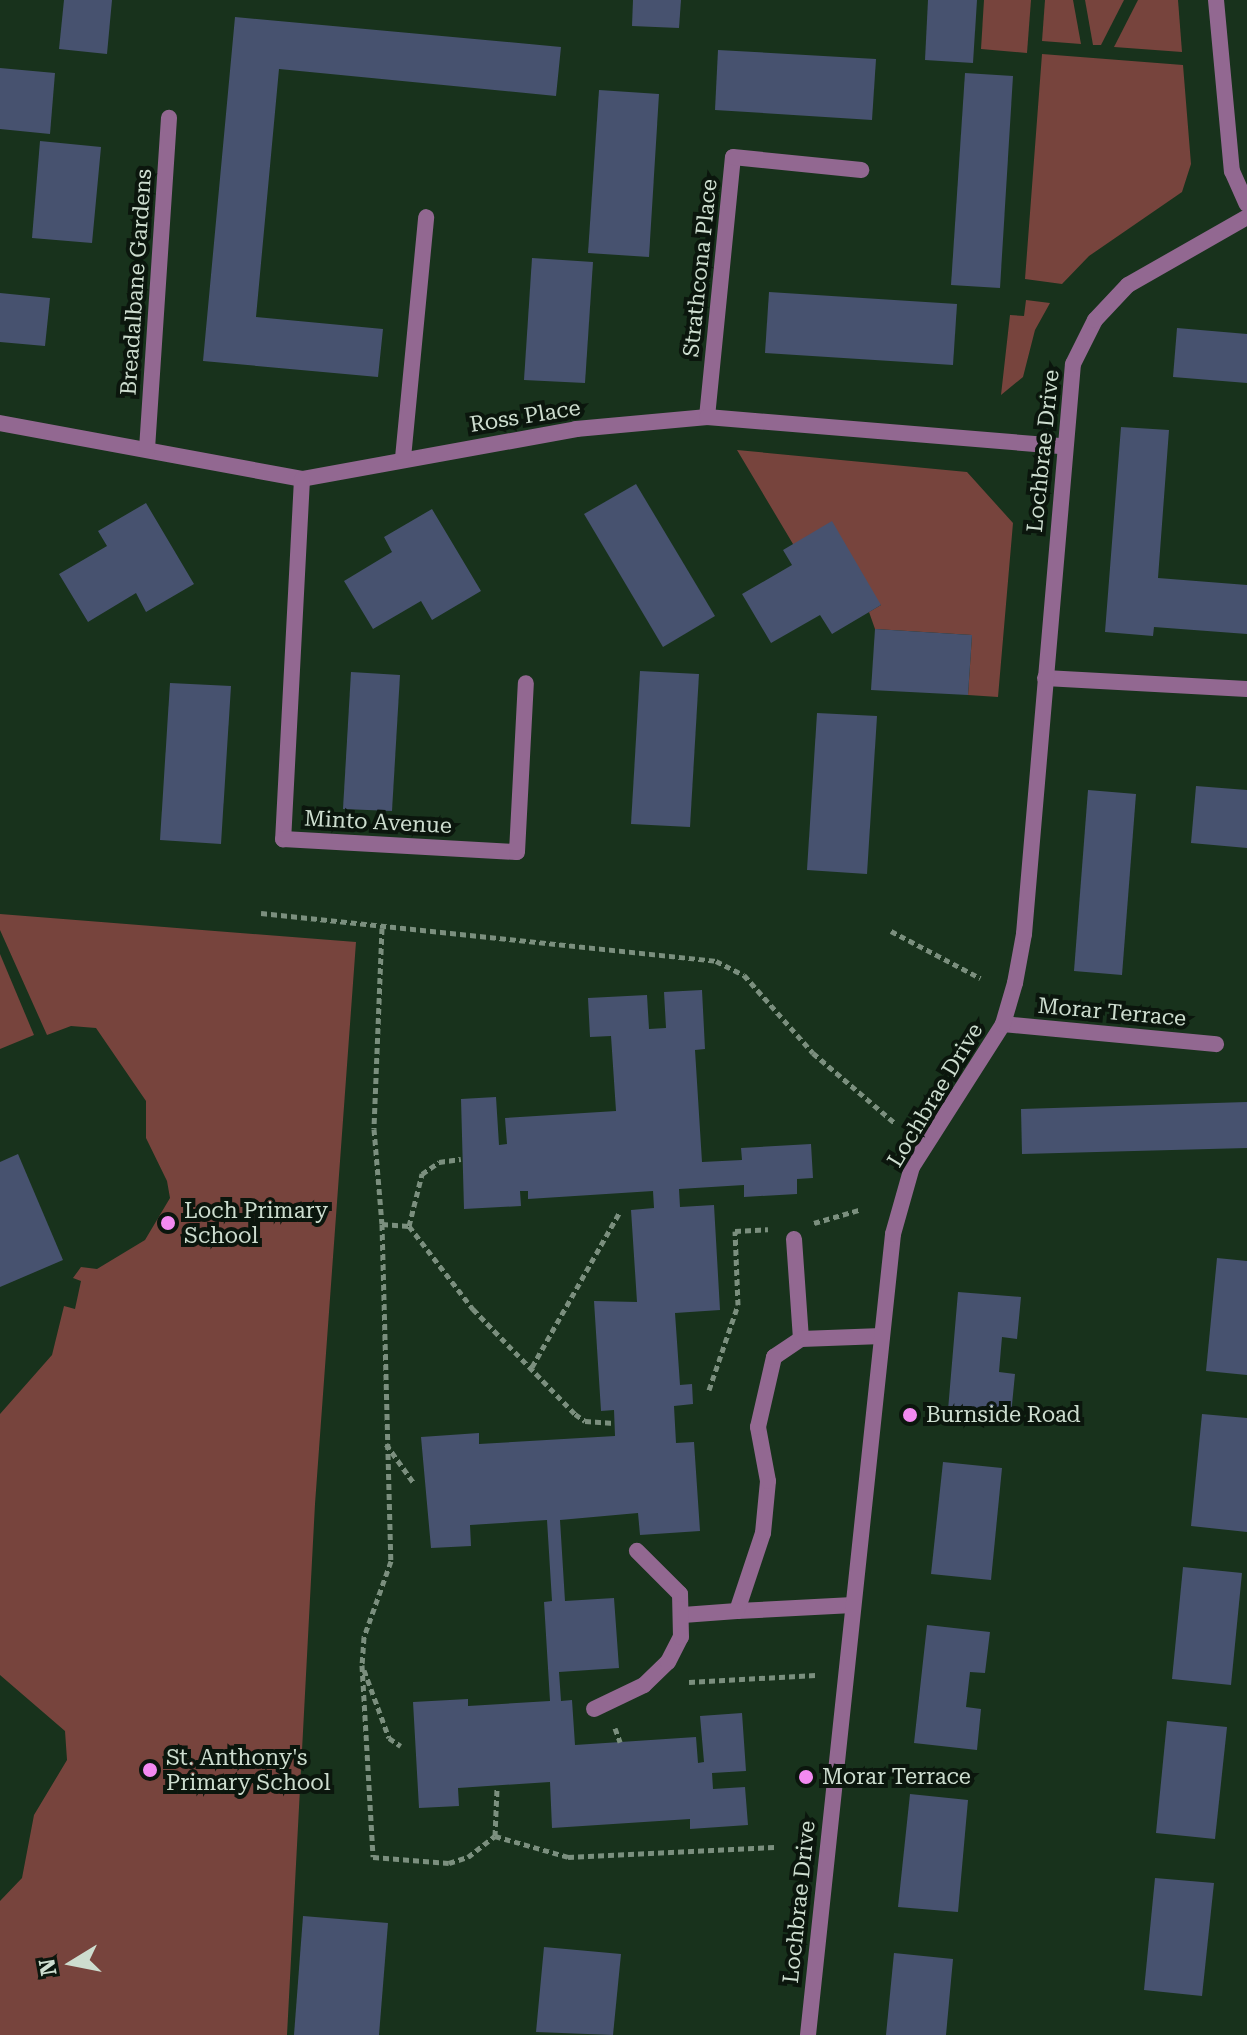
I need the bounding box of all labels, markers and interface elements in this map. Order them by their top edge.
street label: Breadalbane Gardens [115,168,157,396]
street label: Strathcona Place [678,178,722,358]
street label: Lochbrae Drive [1021,368,1065,534]
street label: Ross Place [468,394,582,438]
street label: Minto Avenue [303,805,453,839]
street label: Morar Terrace [1037,992,1187,1032]
street label: Lochbrae Drive [882,1018,988,1172]
place label: Loch Primary School [184,1197,328,1248]
marker: Loch Primary School [159,1214,177,1232]
place label: Burnside Road [926,1402,1081,1428]
marker: Burnside Road [901,1406,919,1424]
place label: St. Anthony's Primary School [166,1744,331,1796]
marker: St. Anthony's Primary School [141,1761,159,1779]
place label: Morar Terrace [822,1764,971,1790]
marker: Morar Terrace [797,1768,815,1786]
street label: Lochbrae Drive [777,1819,821,1985]
north arrow [32,1923,112,2003]
text: N [34,1957,62,1978]

